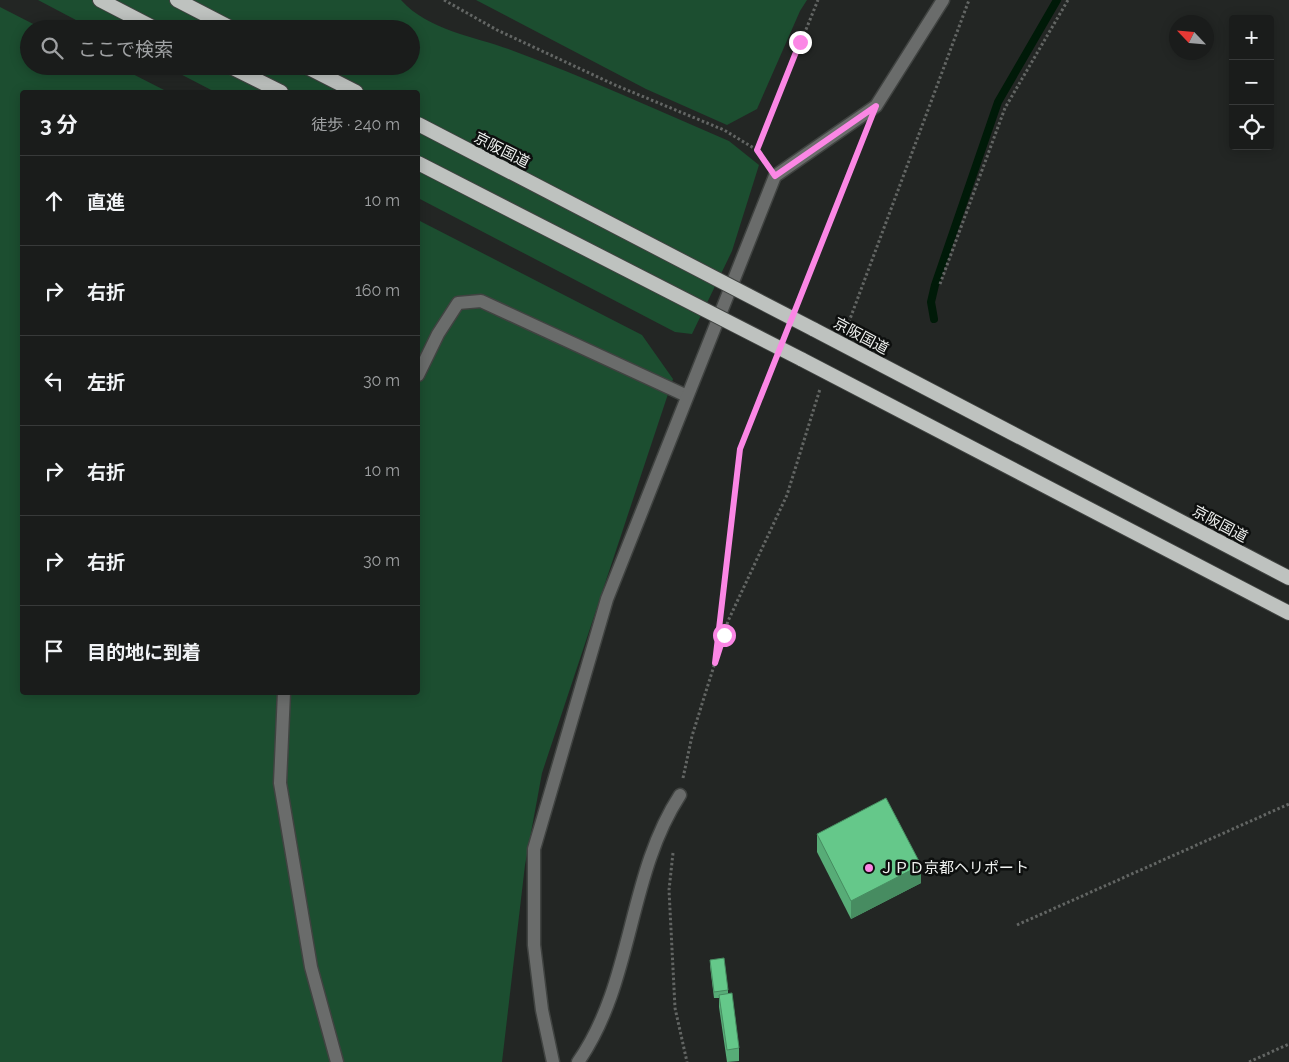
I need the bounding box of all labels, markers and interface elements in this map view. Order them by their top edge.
north arrow [1169,15,1214,60]
map controls [1229,15,1274,150]
button: + [1229,15,1274,60]
search box [20,20,420,75]
route end [789,31,812,54]
icon: search [38,34,66,62]
text: ここで検索 [78,38,173,60]
button: − [1229,60,1274,105]
button: locate [1229,105,1274,150]
text: 3 分 [40,112,78,137]
text: 徒歩 · 240 m [311,115,400,134]
street label: 京阪国道 [471,128,533,172]
icon: ahead [40,187,68,215]
text: 直進 [87,191,125,213]
text: 10 m [365,191,400,210]
icon: right [40,277,68,305]
text: 右折 [87,281,125,303]
text: 160 m [355,281,400,300]
street label: 京阪国道 [830,314,892,358]
icon: left [40,367,68,395]
text: 左折 [87,371,125,393]
text: 30 m [363,371,400,390]
icon: right [40,457,68,485]
text: 右折 [87,461,125,483]
text: 10 m [365,461,400,480]
street label: 京阪国道 [1189,502,1251,546]
icon: right [40,547,68,575]
text: 右折 [87,551,125,573]
text: 30 m [363,551,400,570]
route start [713,624,736,647]
icon: arrive [40,637,68,665]
text: 目的地に到着 [87,641,201,663]
place label: ＪＰＤ京都ヘリポート [879,859,1029,877]
marker: ＪＰＤ京都ヘリポート [863,862,875,874]

